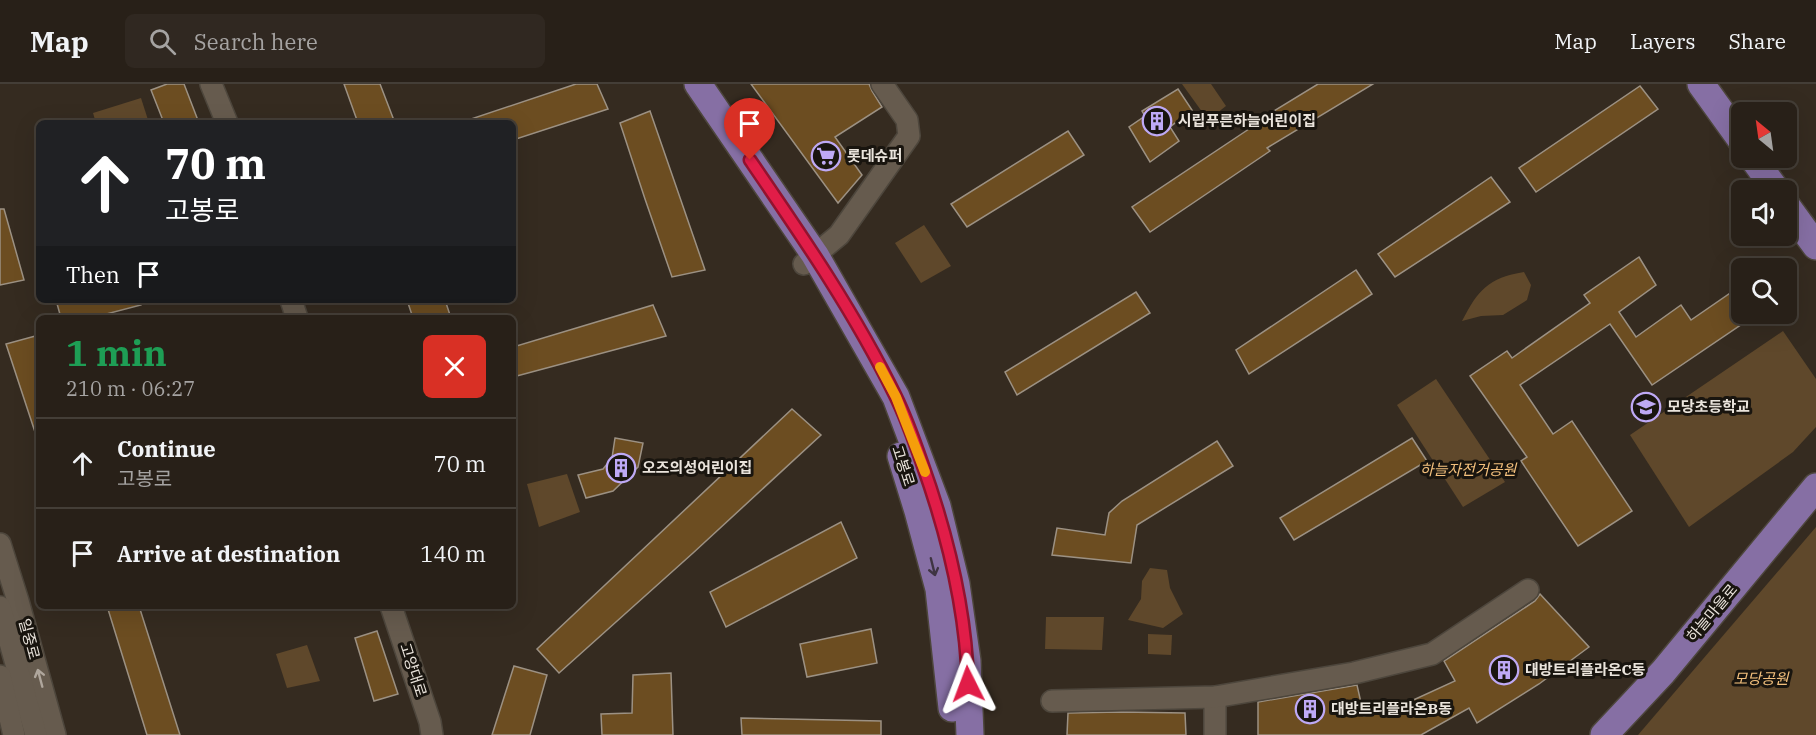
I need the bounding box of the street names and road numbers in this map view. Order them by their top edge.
street label: 고봉로 [888,443,919,488]
street label: 하늘마을로 [1682,580,1741,645]
street label: 일중로 [15,616,44,661]
street label: 고양대로 [396,641,431,699]

